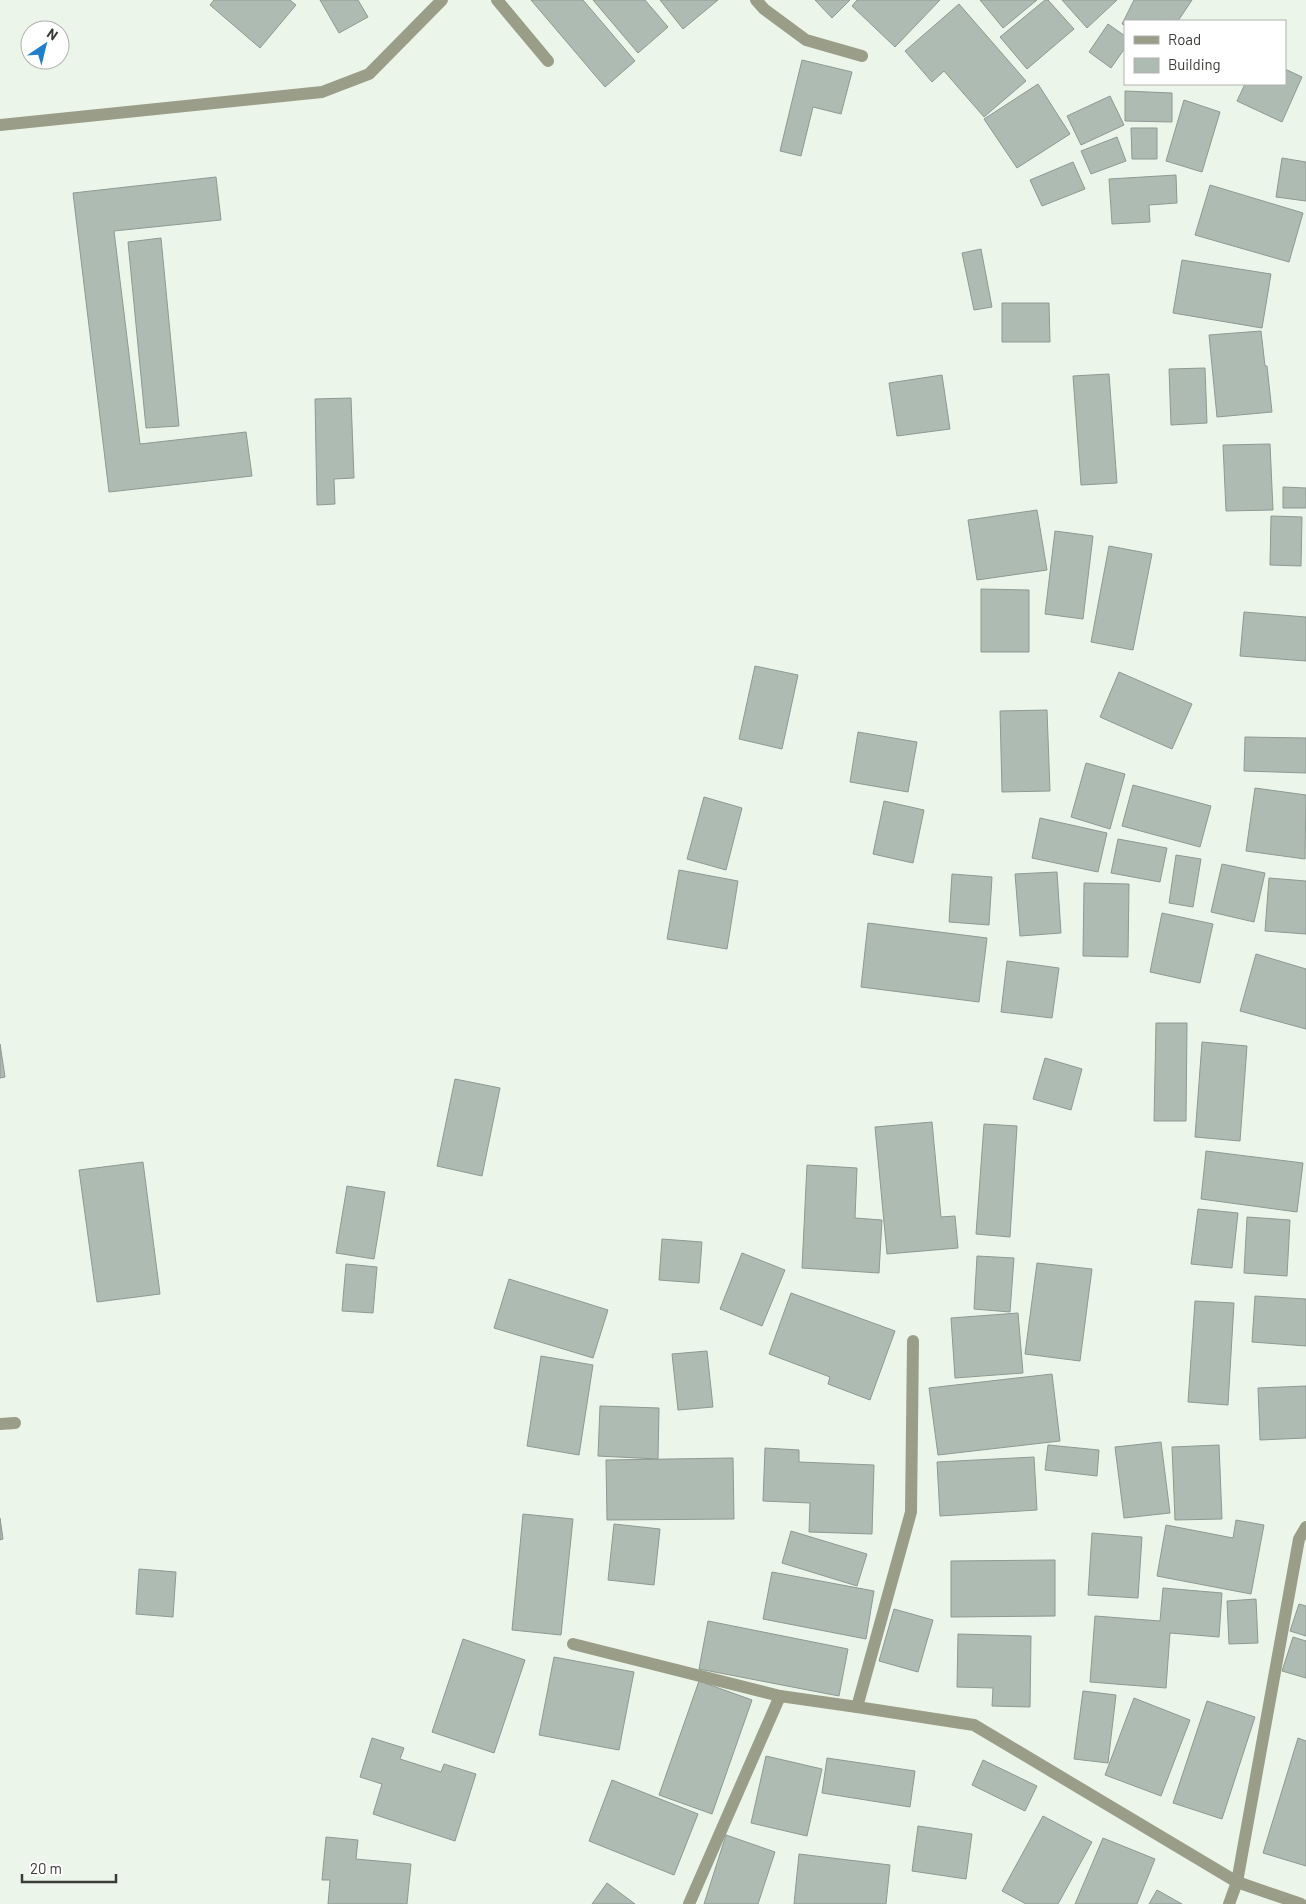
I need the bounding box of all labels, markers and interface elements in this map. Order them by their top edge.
north arrow [20,20,70,70]
legend [1124,20,1286,85]
text: N [44,24,61,44]
text: Road [1168,30,1201,48]
text: Building [1168,55,1221,73]
scale bar [22,1852,116,1884]
text: 20 m [30,1859,62,1877]

